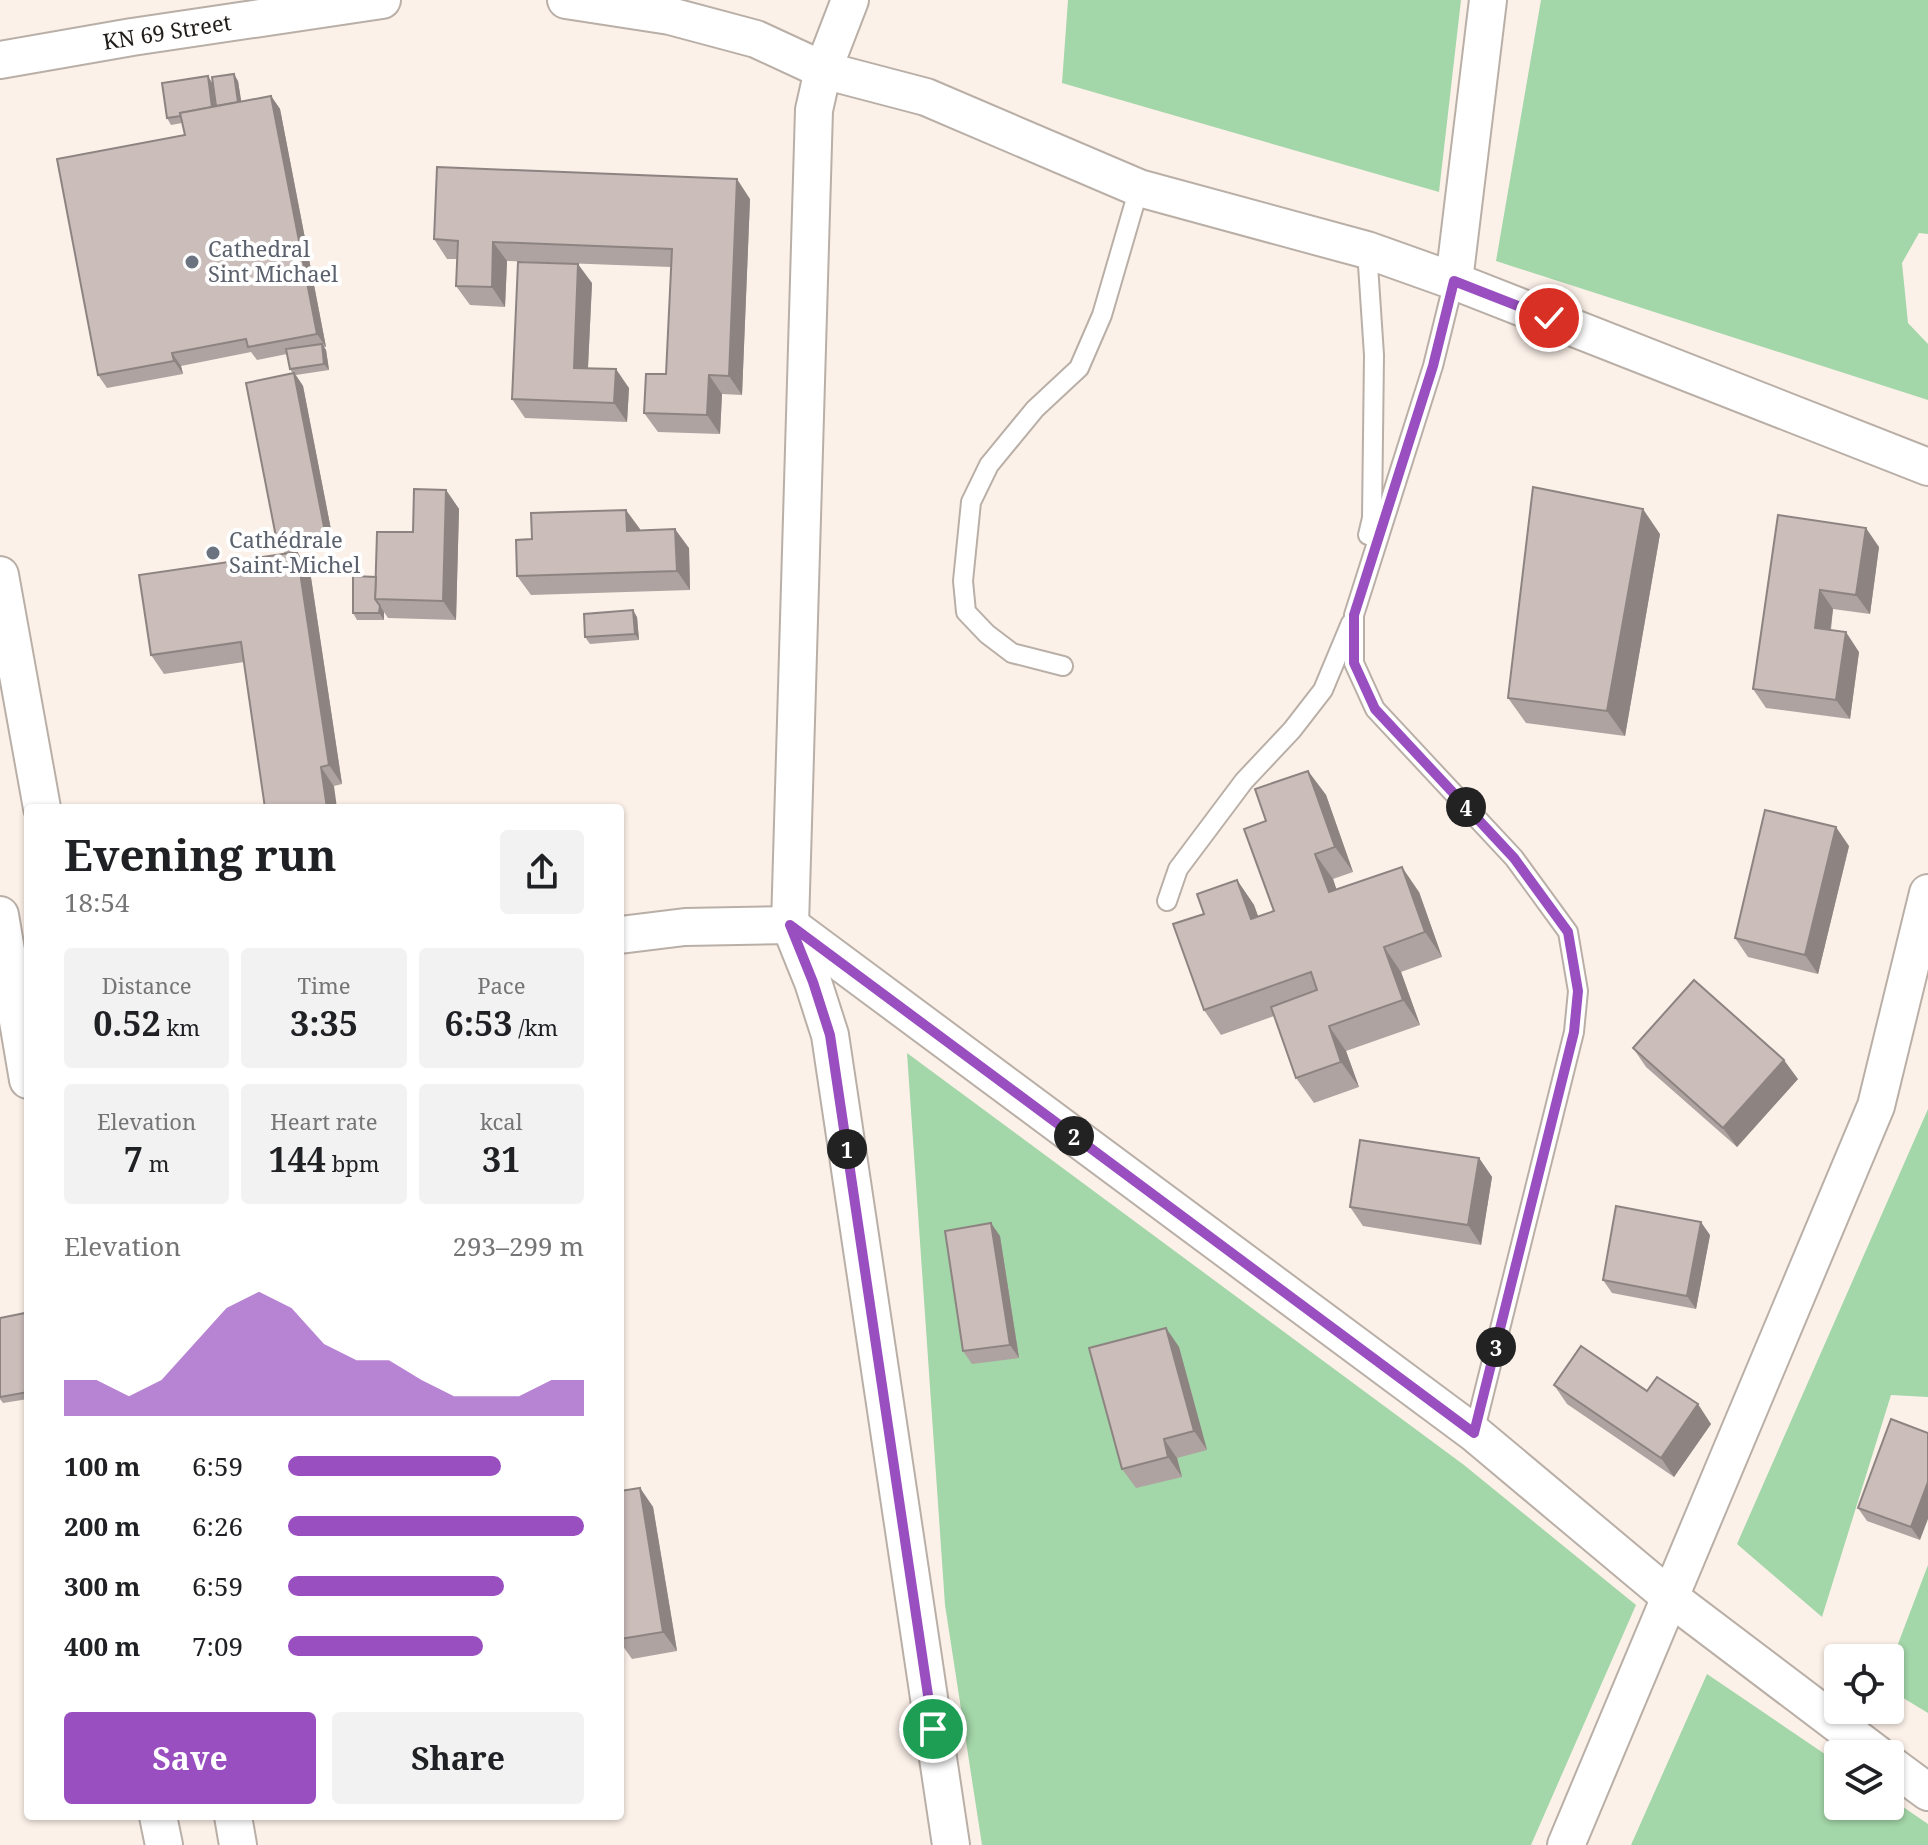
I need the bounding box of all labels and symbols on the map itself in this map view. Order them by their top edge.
street label: KN 69 Street [100,6,233,56]
place label: Cathedral Sint Michael [208,233,338,288]
marker: Cathedral Sint Michael [183,253,201,271]
pin [1515,284,1583,352]
place label: Cathédrale Saint-Michel [229,524,360,579]
marker: Cathédrale Saint-Michel [204,544,222,562]
pin: 4 [1446,787,1486,827]
pin: 2 [1054,1116,1094,1156]
pin: 1 [827,1129,867,1169]
pin: 3 [1476,1327,1516,1367]
pin [899,1695,967,1763]

